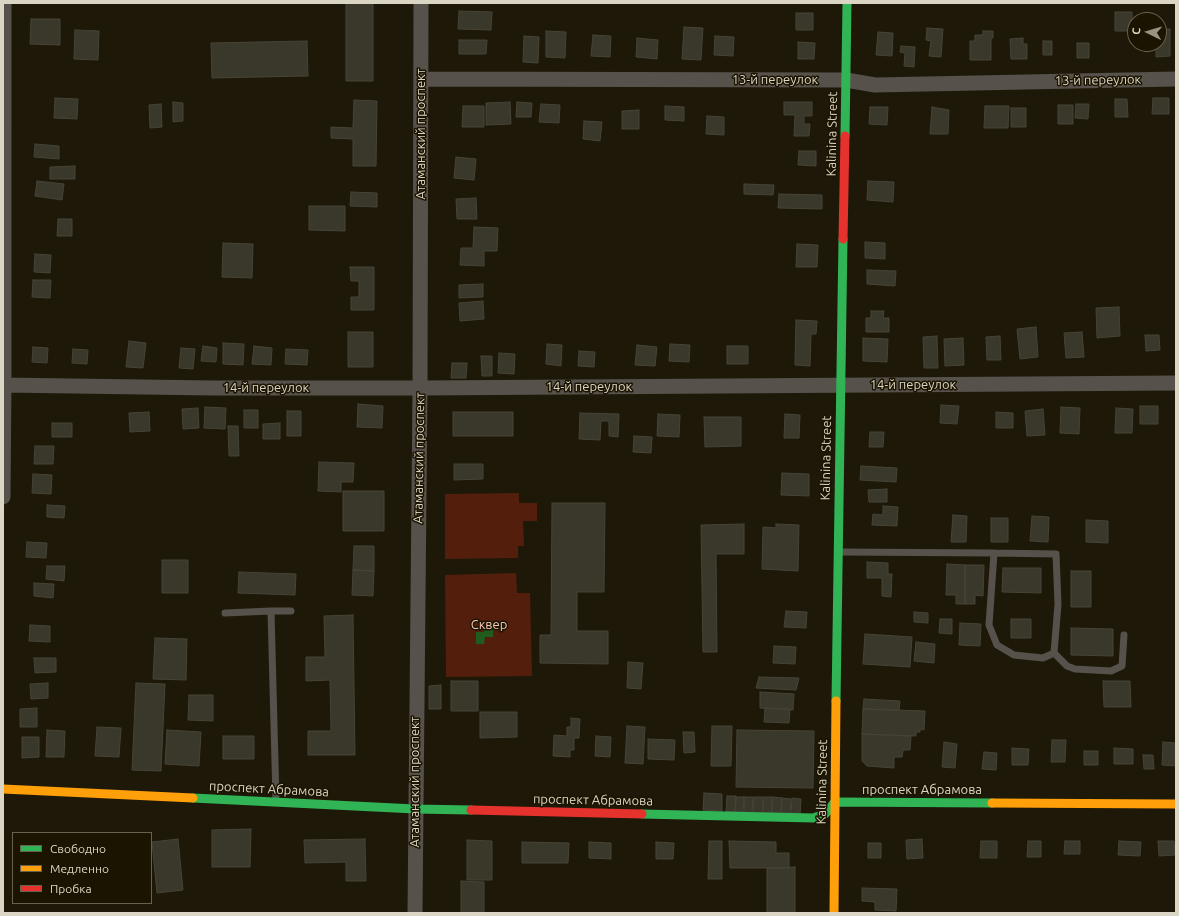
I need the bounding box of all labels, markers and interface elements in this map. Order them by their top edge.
north arrow [1127,12,1167,52]
text: С [1130,27,1142,35]
street label: Атаманский проспект [413,68,429,200]
street label: 13-й переулок [1055,71,1141,89]
street label: 13-й переулок [732,72,818,88]
street label: Kalinina Street [823,91,841,177]
street label: 14-й переулок [870,377,956,393]
street label: 14-й переулок [546,379,632,395]
street label: 14-й переулок [223,380,309,396]
street label: Атаманский проспект [410,392,428,524]
street label: Kalinina Street [817,415,835,501]
park label: Сквер [471,617,507,633]
street label: Атаманский проспект [407,716,423,848]
street label: Kalinina Street [813,739,831,825]
street label: проспект Абрамова [209,778,329,800]
street label: проспект Абрамова [862,782,982,798]
street label: проспект Абрамова [533,791,653,809]
legend [12,832,152,904]
text: Свободно [50,842,106,855]
text: Медленно [50,862,109,875]
text: Пробка [50,882,92,895]

